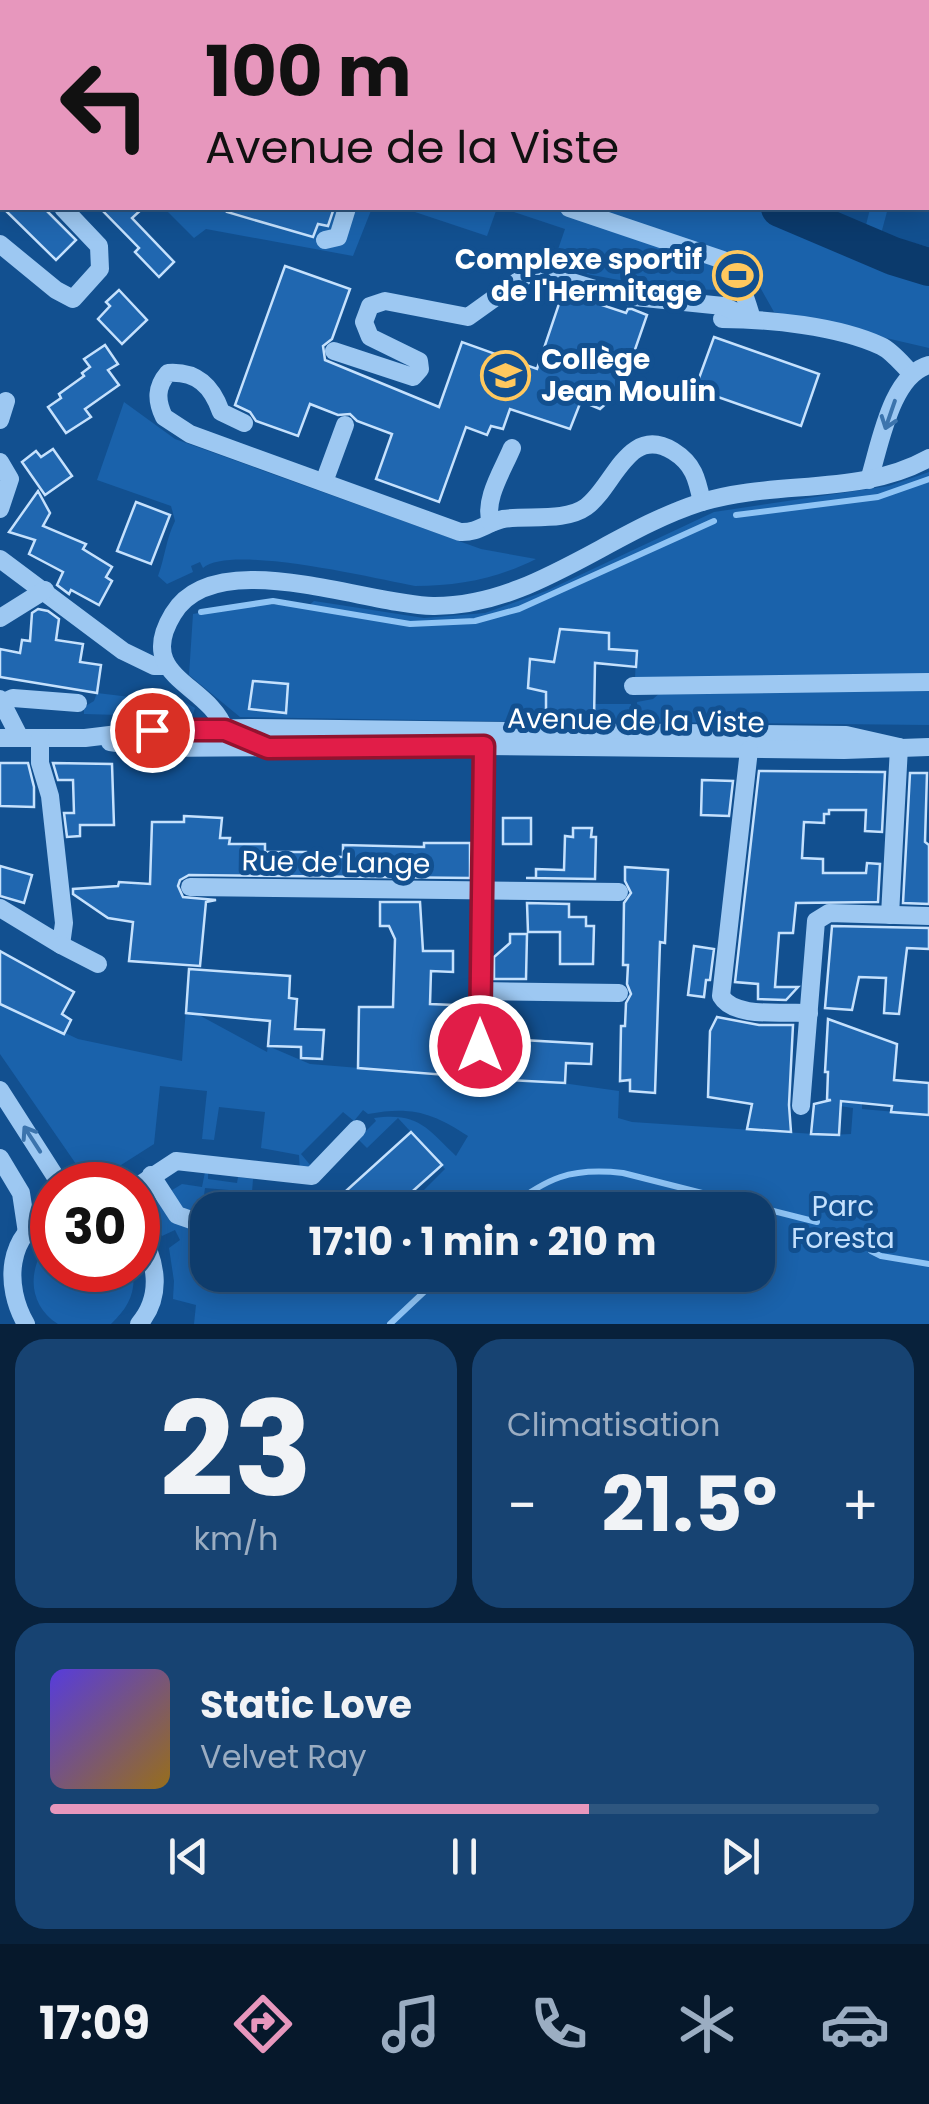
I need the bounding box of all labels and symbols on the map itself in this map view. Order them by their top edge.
place label: Complexe sportif de l'Hermitage [455,240,702,311]
sports icon: Complexe sportif de l'Hermitage [711,249,763,301]
place label: Collège Jean Moulin [541,340,716,411]
school or university icon: Collège Jean Moulin [480,349,532,401]
one-way arrow [880,398,898,429]
pin [110,688,195,773]
street label: Avenue de la Viste [507,699,765,742]
street label: Rue de Lange [241,841,431,884]
position arrow [428,994,532,1098]
one-way arrow [21,1125,42,1154]
speed limit sign: 30 [30,1162,160,1292]
park label: Parc Foresta [791,1187,895,1258]

